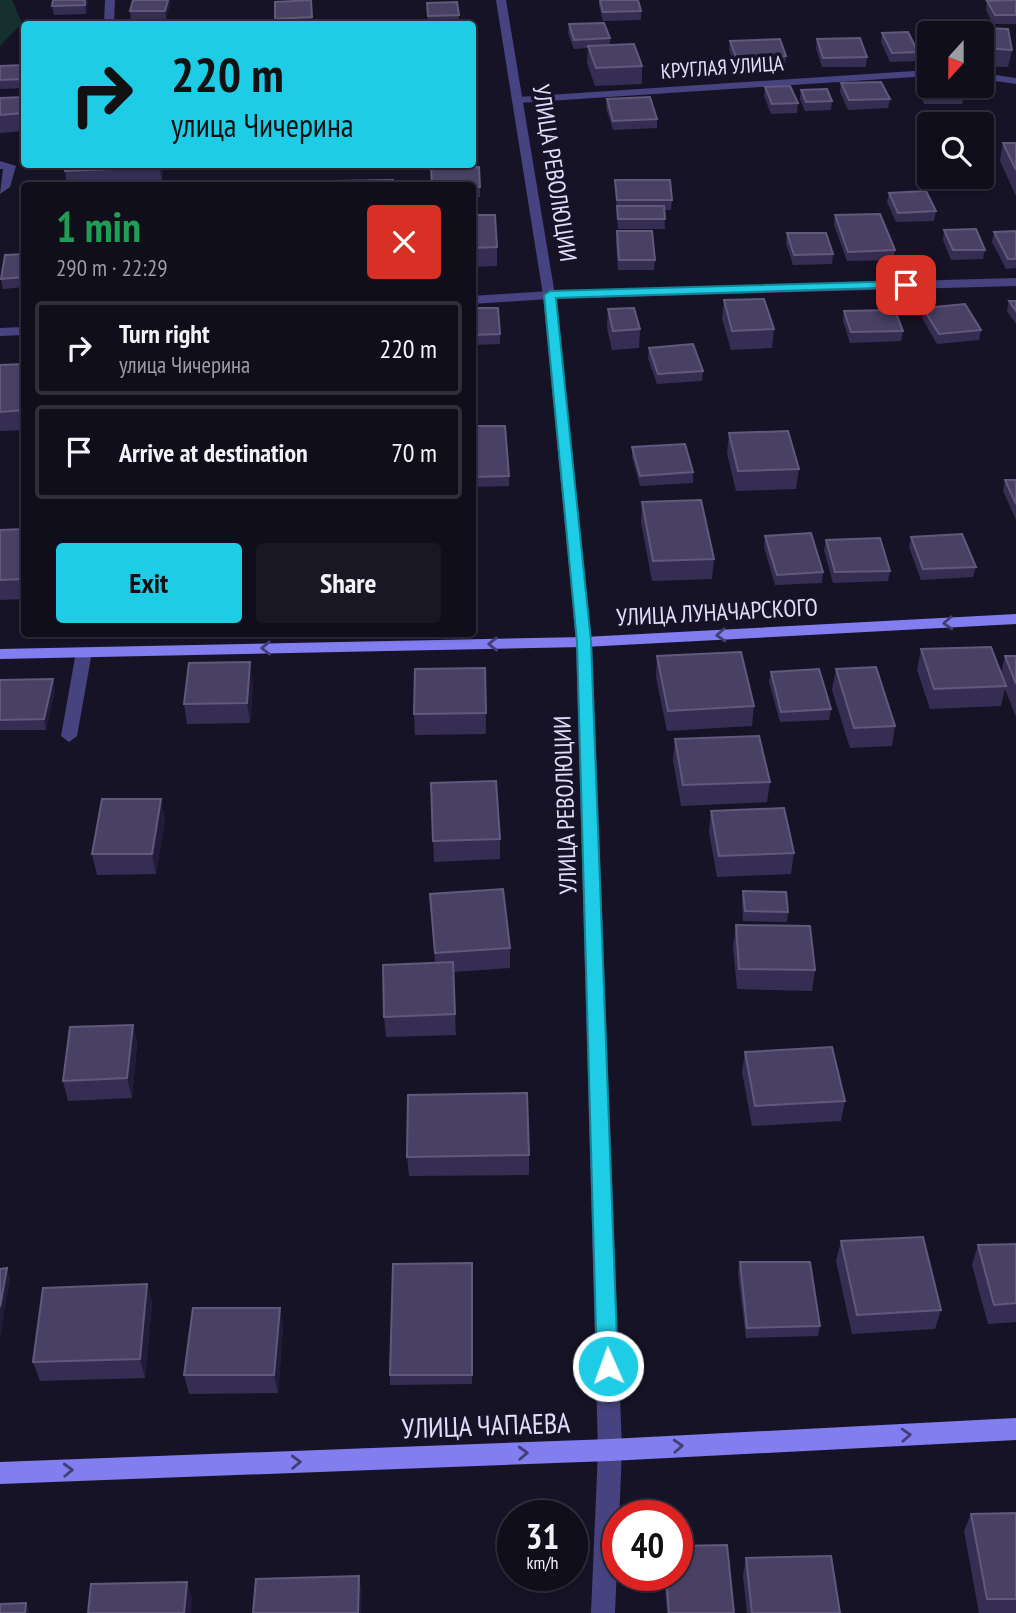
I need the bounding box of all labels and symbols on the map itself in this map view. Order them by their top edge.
north arrow [917,21,994,98]
street label: КРУГЛАЯ УЛИЦА [660,49,784,85]
street label: УЛИЦА РЕВОЛЮЦИИ [526,82,584,264]
pin [876,255,936,315]
street label: УЛИЦА ЛУНАЧАРСКОГО [615,591,819,633]
one-way arrow [942,615,953,630]
one-way arrow [715,627,726,642]
one-way arrow [488,636,499,651]
one-way arrow [260,640,271,656]
street label: УЛИЦА РЕВОЛЮЦИИ [546,715,584,895]
position arrow [571,1329,645,1403]
street label: УЛИЦА ЧАПАЕВА [401,1404,572,1446]
one-way arrow [900,1428,911,1443]
one-way arrow [673,1439,684,1454]
one-way arrow [518,1446,529,1461]
one-way arrow [290,1454,301,1469]
one-way arrow [63,1463,74,1478]
speed limit sign: 40 [602,1500,693,1591]

